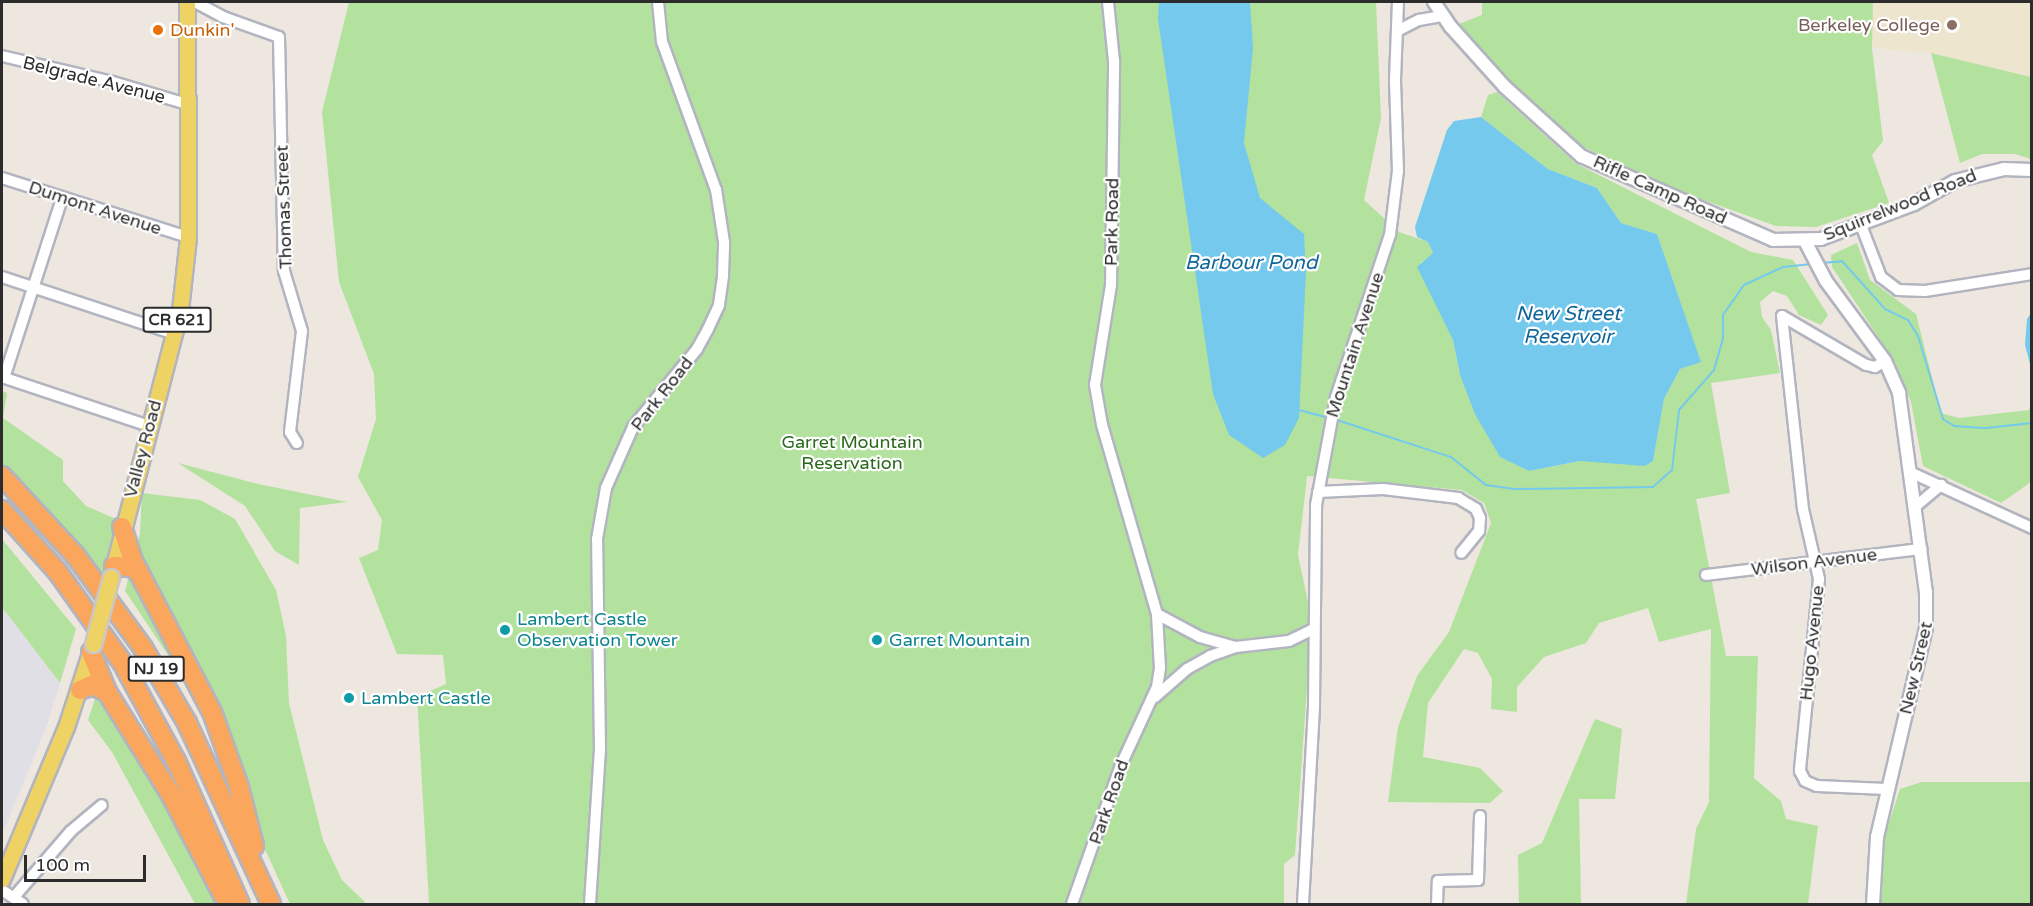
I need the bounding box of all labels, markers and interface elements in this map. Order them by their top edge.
place label: Berkeley College [1798,14,1940,36]
marker: Berkeley College [1945,18,1959,32]
place label: Dunkin' [170,19,235,41]
marker: Dunkin' [151,23,165,37]
street label: Belgrade Avenue [21,52,167,108]
street label: Thomas Street [271,145,297,269]
street label: Rifle Camp Road [1590,151,1730,229]
street label: Squirrelwood Road [1820,164,1980,246]
street label: Dumont Avenue [26,176,164,240]
street label: Park Road [1100,178,1124,266]
water label: Barbour Pond [1185,251,1317,275]
street label: Mountain Avenue [1321,270,1389,420]
water label: New Street Reservoir [1515,302,1621,349]
road number: CR 621 [142,307,212,333]
street label: Park Road [626,353,698,435]
street label: Valley Road [120,398,166,500]
park label: Garret Mountain Reservation [781,432,923,474]
street label: Wilson Avenue [1750,544,1878,580]
street label: Hugo Avenue [1795,584,1829,702]
place label: Lambert Castle Observation Tower [517,609,678,652]
street label: New Street [1895,619,1937,717]
marker: Lambert Castle Observation Tower [498,623,512,637]
place label: Garret Mountain [889,629,1030,651]
marker: Garret Mountain [870,633,884,647]
road number: NJ 19 [128,656,184,682]
place label: Lambert Castle [361,687,491,709]
marker: Lambert Castle [342,691,356,705]
street label: Park Road [1084,757,1134,847]
scale bar [27,843,148,881]
text: 100 m [35,854,90,876]

